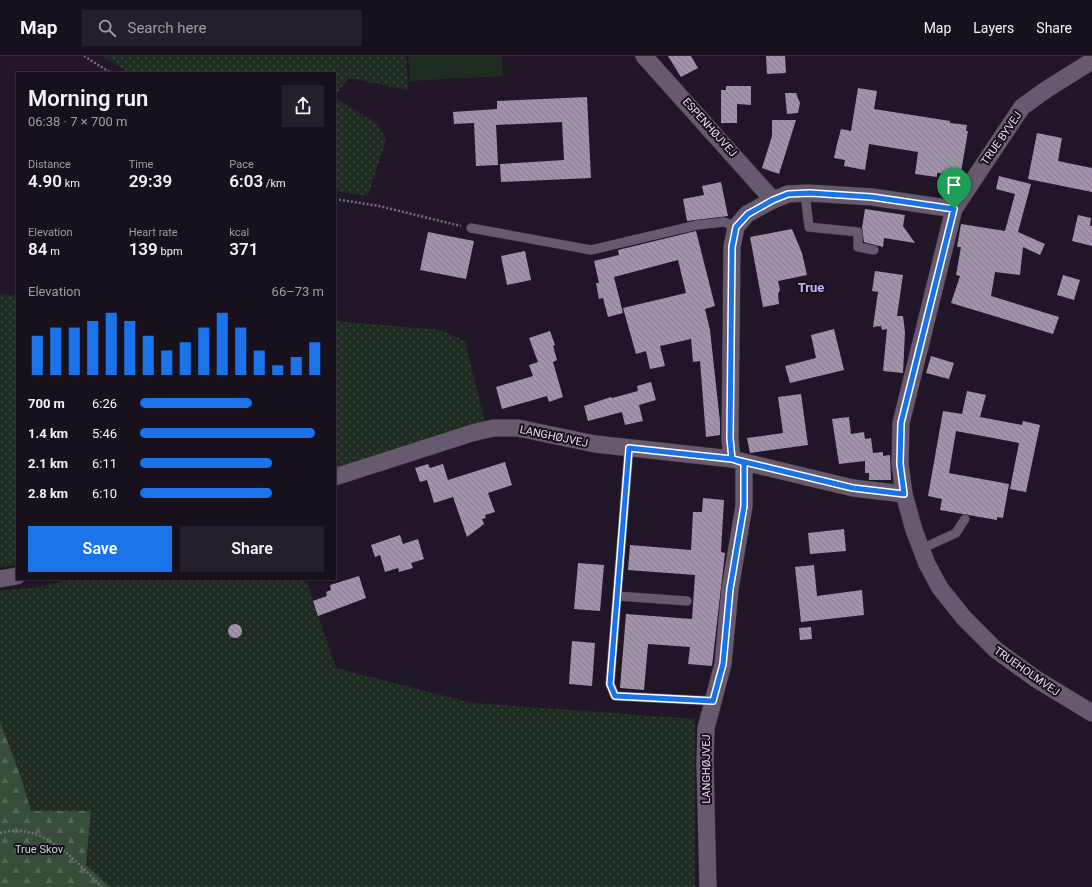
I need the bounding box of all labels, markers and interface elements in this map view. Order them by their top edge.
search box [82,10,362,46]
text: Map [20,16,58,39]
icon: search [96,17,118,39]
text: Search here [128,19,206,37]
text: Map [924,20,951,36]
text: Layers [973,20,1014,36]
text: Share [1036,20,1072,36]
button: share [282,85,324,127]
text: Morning run [28,86,148,111]
street label: ESPENHØJVEJ [680,95,739,159]
street label: TRUE BYVEJ [978,109,1025,167]
text: 06:38 · 7 × 700 m [28,114,127,129]
text: Distance [28,158,71,171]
text: Time [129,158,153,171]
text: Pace [229,158,254,171]
pin [937,168,971,209]
text: 4.90 [28,171,62,191]
text: 29:39 [129,171,172,191]
text: 6:03 [229,171,263,191]
icon: arrive [943,174,965,196]
text: km [62,177,80,190]
text: /km [263,177,286,190]
text: Elevation [28,226,73,239]
text: Heart rate [129,226,178,239]
text: kcal [229,226,249,239]
text: 84 [28,239,47,259]
text: 139 [129,239,158,259]
text: 371 [229,239,258,259]
text: m [47,245,60,258]
text: bpm [158,245,183,258]
district label: True [798,280,824,295]
text: Elevation [28,284,81,299]
text: 66–73 m [272,284,324,299]
text: 700 m [28,396,65,411]
text: 6:26 [92,396,117,411]
street label: LANGHØJVEJ [519,423,589,450]
text: 1.4 km [28,426,68,441]
text: 5:46 [92,426,117,441]
text: 2.1 km [28,456,68,471]
text: 6:11 [92,456,117,471]
text: 2.8 km [28,486,68,501]
text: 6:10 [92,486,117,501]
button: Save [28,526,172,572]
button: Share [180,526,324,572]
street label: TRUEHOLMVEJ [991,644,1062,699]
street label: LANGHØJVEJ [700,734,713,804]
park label: True Skov [15,843,64,856]

